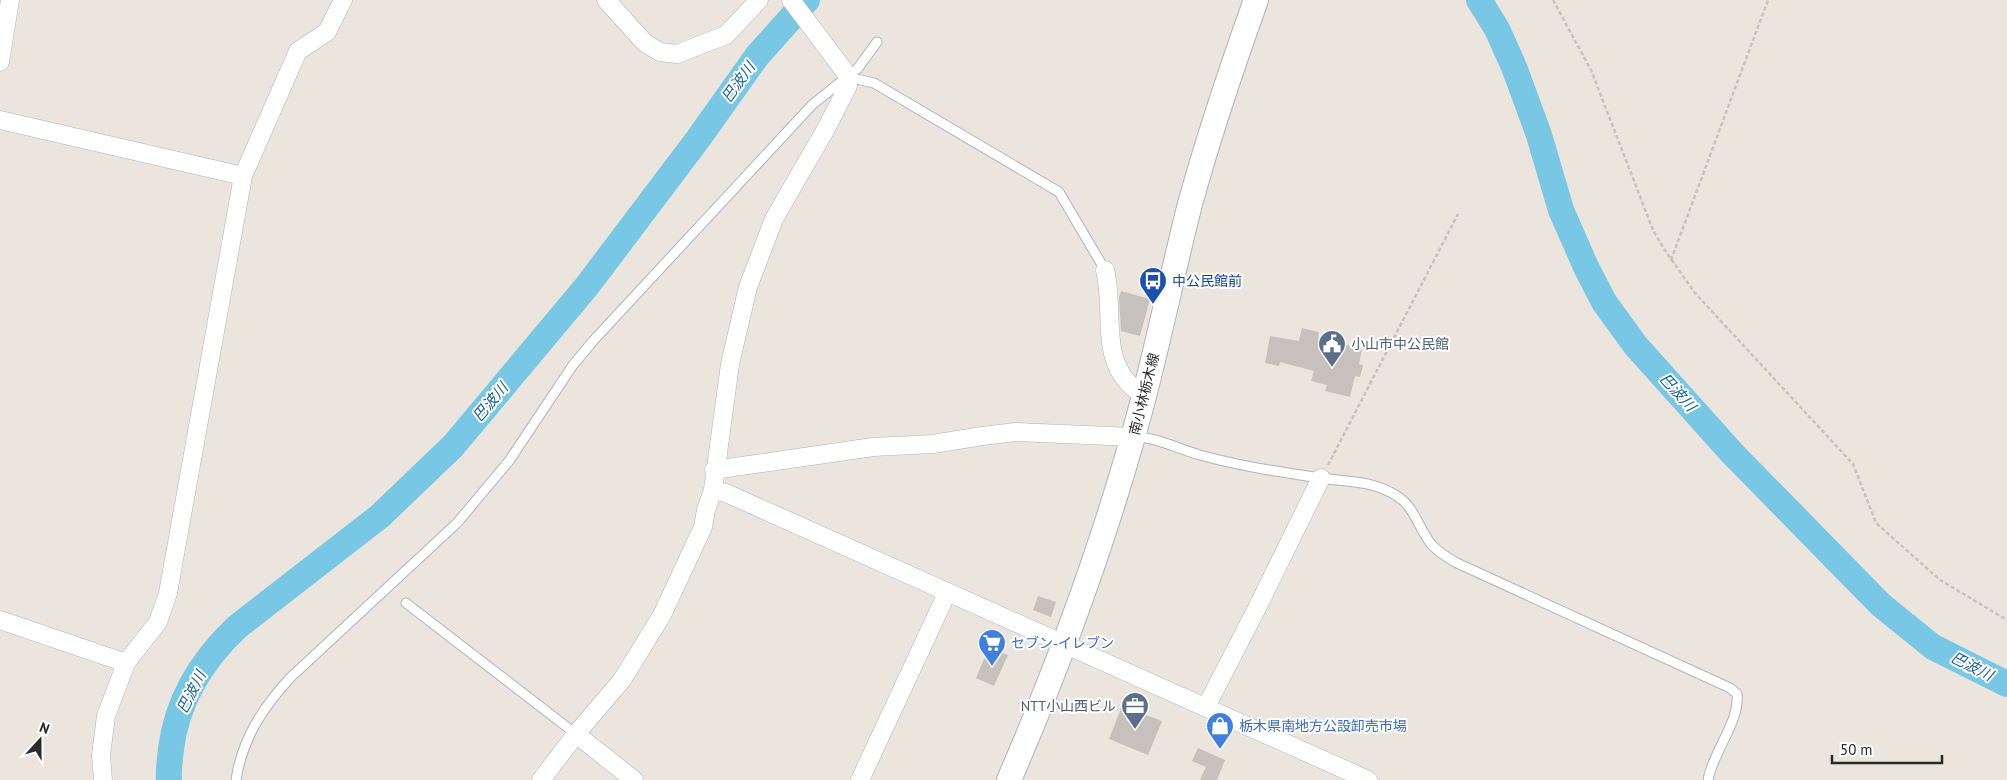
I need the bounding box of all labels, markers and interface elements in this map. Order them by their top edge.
water label: 巴波川 [717,57,760,106]
bus stop icon: 中公民館前 [1138,266,1168,305]
place label: 中公民館前 [1172,272,1242,290]
public building icon: 小山市中公民館 [1317,329,1347,368]
place label: 小山市中公民館 [1351,335,1449,353]
street label: 南小林栃木線 [1125,351,1163,437]
water label: 巴波川 [1656,369,1701,417]
water label: 巴波川 [468,377,513,425]
supermarket icon: セブン-イレブン [977,628,1007,667]
place label: セブン-イレブン [1011,634,1114,652]
water label: 巴波川 [1948,647,1998,686]
water label: 巴波川 [172,666,211,716]
office icon: NTT小山西ビル [1120,691,1150,730]
place label: NTT小山西ビル [1021,697,1116,715]
shop icon: 栃木県南地方公設卸売市場 [1205,711,1235,750]
north arrow [15,715,65,765]
place label: 栃木県南地方公設卸売市場 [1239,717,1407,735]
text: N [37,718,52,738]
scale bar [1832,732,1942,764]
text: 50 m [1840,740,1873,759]

